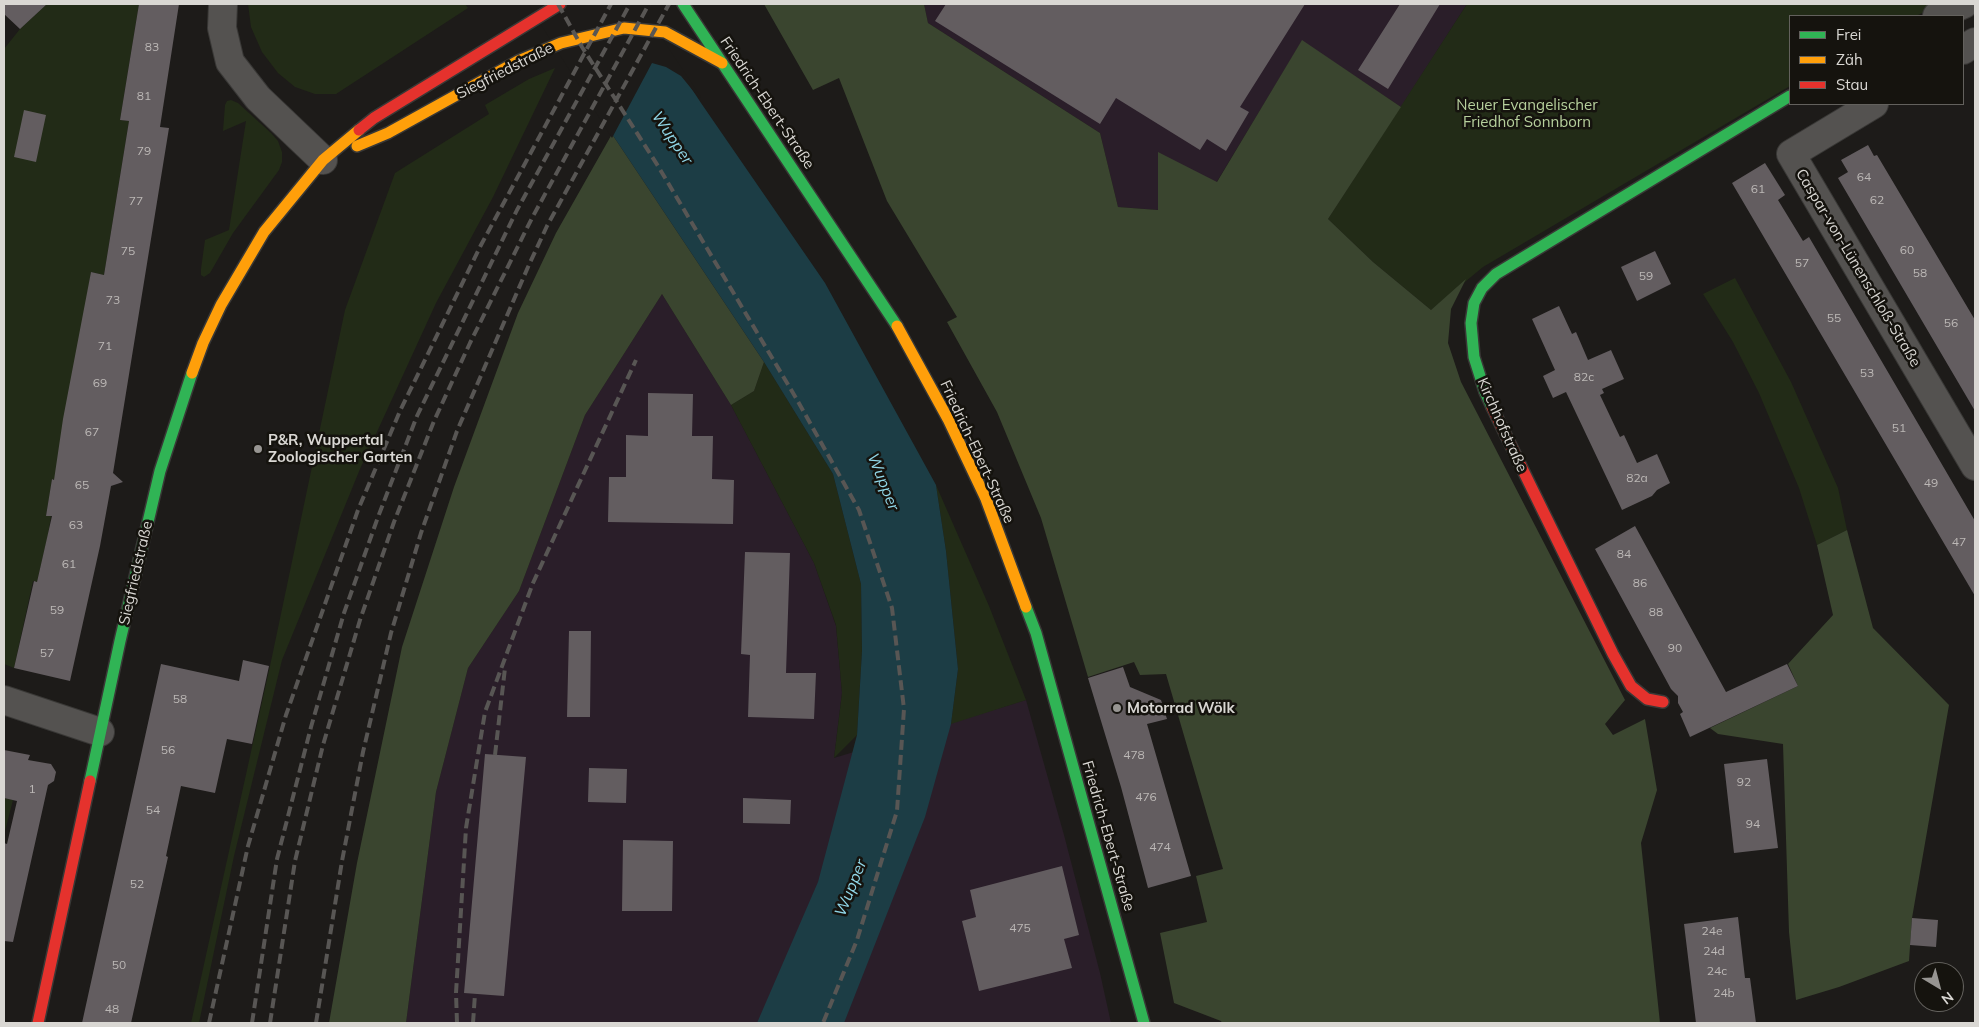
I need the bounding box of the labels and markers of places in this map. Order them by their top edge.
place label: P&R, Wuppertal Zoologischer Garten [268,431,413,466]
marker: P&R, Wuppertal Zoologischer Garten [252,443,264,455]
place label: Motorrad Wölk [1127,699,1235,717]
marker: Motorrad Wölk [1111,702,1123,714]

